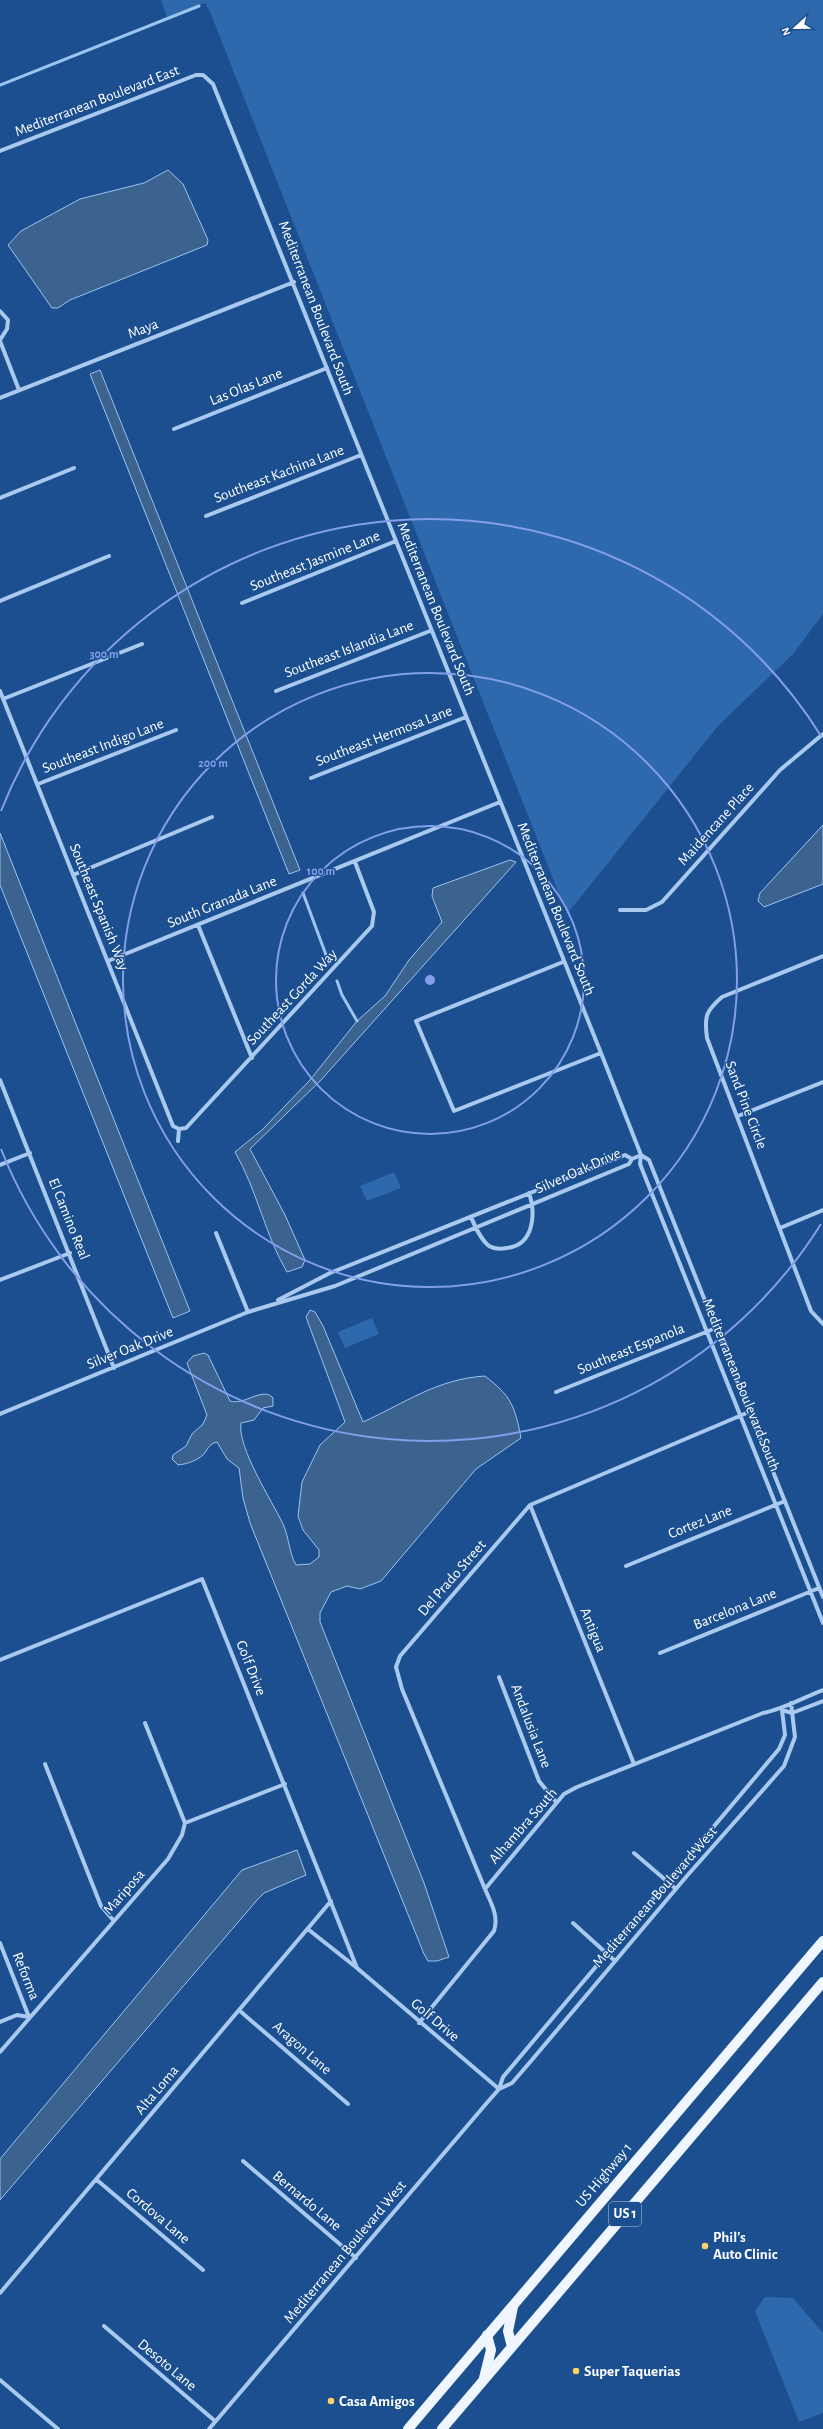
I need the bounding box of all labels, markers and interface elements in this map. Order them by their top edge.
north arrow [775,8,815,48]
text: N [780,26,793,37]
street label: Mediterranean Boulevard East [13,63,182,139]
street label: Mediterranean Boulevard South [276,219,356,397]
street label: Maya [126,316,160,342]
street label: Las Olas Lane [207,366,285,408]
street label: Southeast Kachina Lane [212,442,346,506]
street label: Mediterranean Boulevard South [394,520,478,698]
street label: Southeast Jasmine Lane [248,528,382,594]
street label: Southeast Islandia Lane [282,617,416,681]
text: 300 m [89,648,119,660]
street label: Southeast Hermosa Lane [314,703,454,769]
street label: Southeast Indigo Lane [40,716,166,776]
text: 200 m [198,757,228,769]
street label: Maidencane Place [675,780,757,868]
street label: Mediterranean Boulevard South [514,820,598,998]
street label: Southeast Spanish Way [67,841,132,973]
text: 100 m [307,865,335,877]
street label: South Granada Lane [165,873,279,931]
street label: Southeast Gorda Way [244,946,340,1048]
centre of rings [423,973,437,987]
street label: Sand Pine Circle [722,1059,770,1151]
street label: Silver Oak Drive [533,1145,623,1197]
street label: El Camino Real [46,1176,92,1262]
street label: Mediterranean Boulevard South [699,1296,783,1474]
street label: Southeast Espanola [575,1321,687,1377]
street label: Silver Oak Drive [85,1324,175,1372]
street label: Cortez Lane [666,1502,734,1542]
street label: Del Prado Street [415,1537,489,1619]
street label: Barcelona Lane [691,1586,779,1632]
street label: Antigua [577,1606,609,1654]
street label: Golf Drive [233,1638,269,1698]
street label: Andalusia Lane [508,1682,554,1770]
street label: Alhambra South [486,1785,560,1867]
street label: Mediterranean Boulevard West [590,1824,720,1970]
street label: Mariposa [100,1866,148,1917]
street label: Reforma [10,1950,42,2002]
street label: Golf Drive [408,1996,462,2044]
street label: Aragon Lane [270,2019,334,2078]
street label: Alta Loma [132,2063,182,2117]
street label: US Highway 1 [573,2140,635,2210]
street label: Bernardo Lane [270,2168,344,2234]
street label: Mediterranean Boulevard West [281,2178,409,2326]
street label: Cordova Lane [123,2185,193,2247]
road number: US 1 [609,2202,641,2226]
place label: Phil's Auto Clinic [713,2230,778,2262]
marker: Phil's Auto Clinic [700,2241,710,2251]
street label: Desoto Lane [135,2336,199,2394]
place label: Super Taquerias [584,2364,680,2379]
marker: Super Taquerias [571,2366,581,2376]
place label: Casa Amigos [339,2394,415,2409]
marker: Casa Amigos [326,2396,336,2406]

